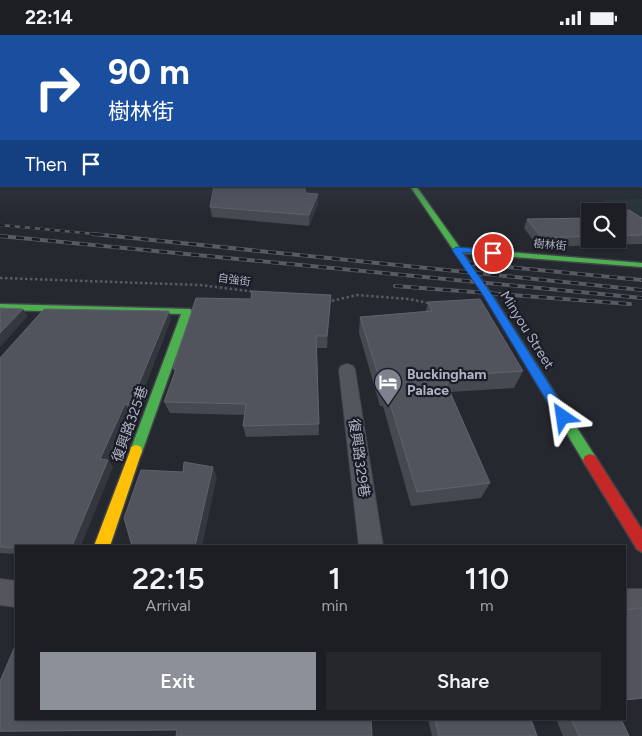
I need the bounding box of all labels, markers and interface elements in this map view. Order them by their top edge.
text: 22:14 [25,6,73,29]
text: 90 m [108,51,190,93]
icon: right [25,55,90,120]
text: 樹林街 [108,98,174,125]
icon: arrive [77,150,105,178]
text: Then [25,153,67,176]
map controls [581,203,626,248]
button: search [581,203,626,248]
pin [472,232,514,274]
street label: 樹林街 [533,237,567,253]
icon: arrive [479,239,507,267]
street label: 自強街 [217,271,251,289]
street label: Minyou Street [496,288,558,372]
place label: Buckingham Palace [407,366,486,399]
hotel icon: Buckingham Palace [373,367,403,406]
street label: 復興路325巷 [108,384,152,464]
position arrow [536,390,588,442]
street label: 復興路329巷 [345,418,373,498]
text: 22:15 [132,560,205,597]
text: 1 [328,560,341,597]
text: 110 [465,560,509,597]
text: Arrival [146,596,191,615]
text: min [321,596,348,615]
text: m [480,596,494,615]
button: Exit [40,652,316,710]
button: Share [326,652,601,710]

